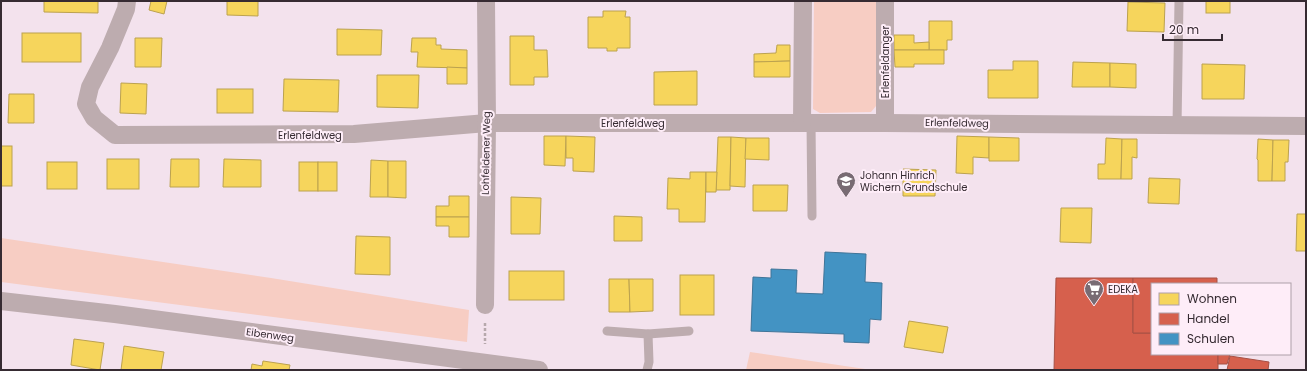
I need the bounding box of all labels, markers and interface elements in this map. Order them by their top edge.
scale bar [1163,16,1222,42]
text: 20 m [1169,21,1199,38]
street label: Erlenfeldanger [878,25,893,98]
street label: Lohfeldener Weg [478,111,494,195]
street label: Erlenfeldweg [925,115,989,131]
street label: Erlenfeldweg [601,116,665,131]
street label: Erlenfeldweg [278,128,342,143]
place label: Johann Hinrich Wichern Grundschule [860,168,968,195]
school or university icon: Johann Hinrich Wichern Grundschule [835,170,857,198]
supermarket icon: EDEKA [1083,278,1105,306]
place label: EDEKA [1108,282,1138,297]
legend [1151,283,1291,355]
text: Wohnen [1187,290,1237,307]
text: Handel [1187,310,1230,327]
street label: Eibenweg [245,324,295,346]
text: Schulen [1187,330,1235,347]

